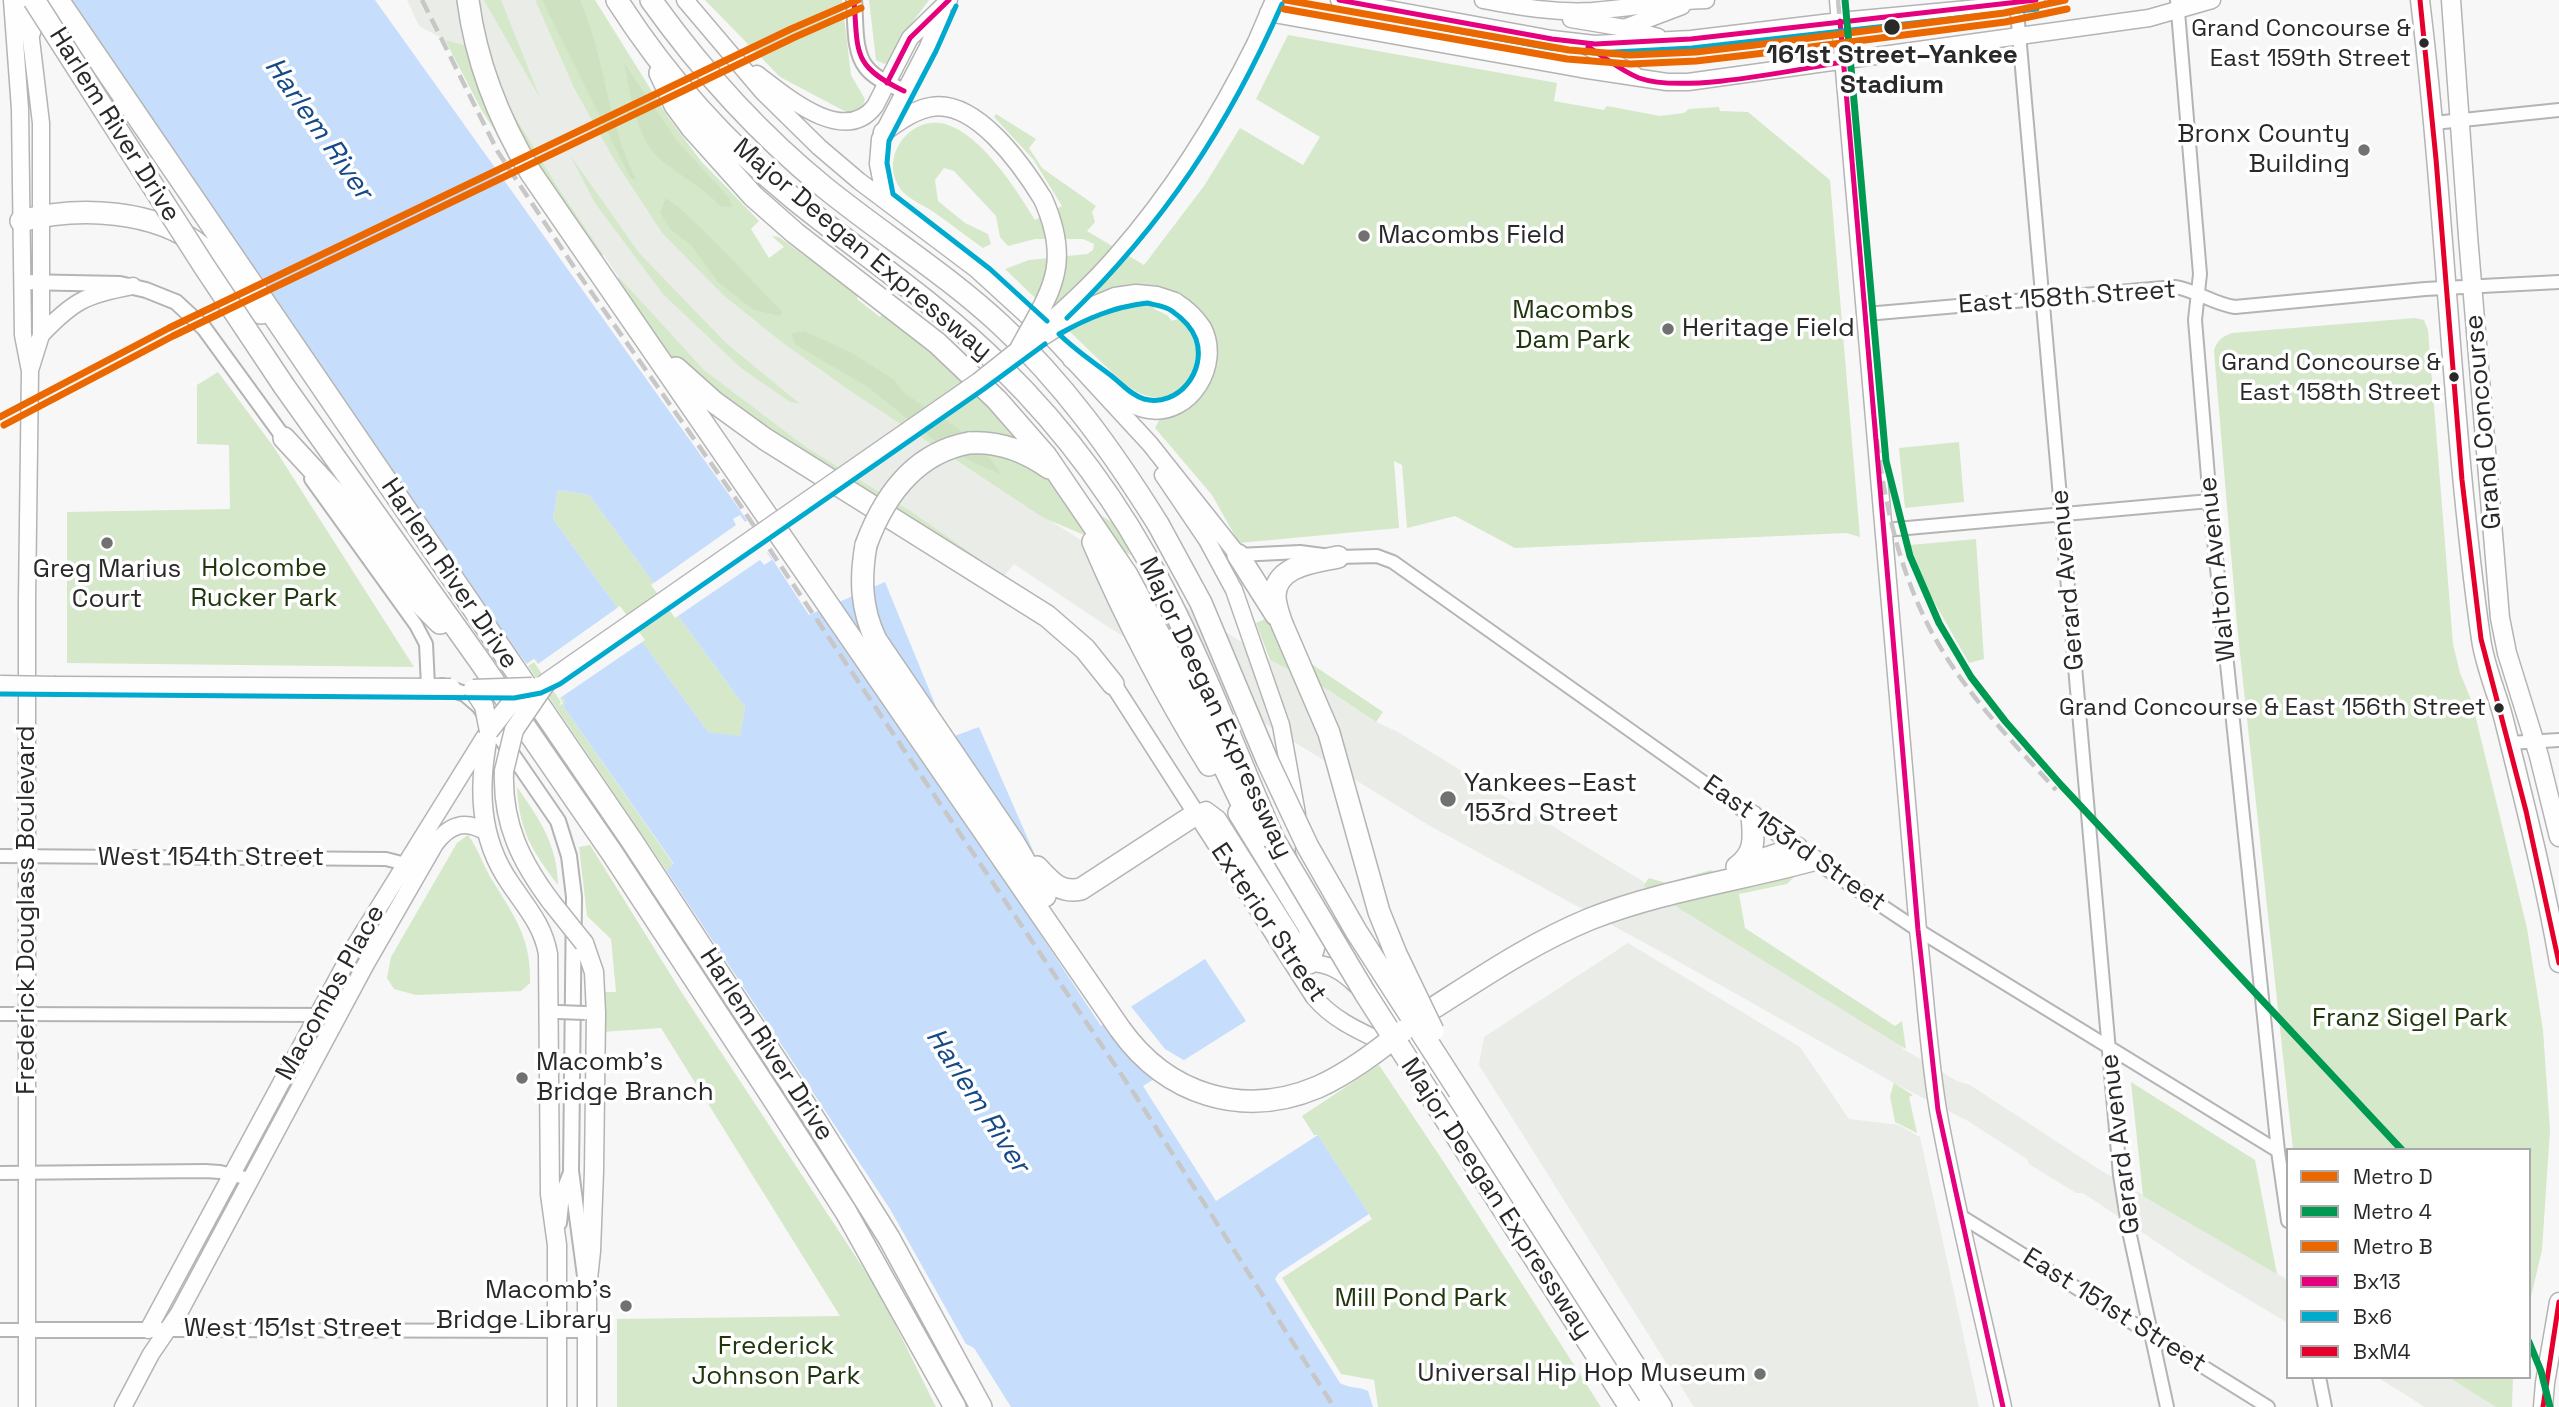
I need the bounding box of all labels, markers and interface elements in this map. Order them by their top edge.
place label: Grand Concourse & East 159th Street [2191,15,2411,71]
marker: 161st Street–Yankee Stadium [1882,17,1902,37]
street label: Harlem River Drive [42,22,186,228]
marker: Grand Concourse & East 159th Street [2417,36,2431,50]
place label: 161st Street–Yankee Stadium [1766,40,2018,102]
water label: Harlem River [257,51,379,207]
place label: Bronx County Building [2177,119,2350,180]
street label: Major Deegan Expressway [726,132,998,368]
marker: Bronx County Building [2356,142,2372,158]
place label: Macombs Field [1378,220,1565,252]
marker: Macombs Field [1356,228,1372,244]
street label: East 158th Street [1957,275,2177,321]
park label: Macombs Dam Park [1512,295,1634,356]
place label: Heritage Field [1682,313,1855,345]
street label: Grand Concourse [2459,313,2509,531]
marker: Heritage Field [1660,321,1676,337]
place label: Grand Concourse & East 158th Street [2221,349,2441,405]
marker: Grand Concourse & East 158th Street [2447,370,2461,384]
street label: Harlem River Drive [374,473,524,675]
street label: Walton Avenue [2193,475,2243,663]
street label: Gerard Avenue [2045,488,2091,672]
marker: Greg Marius Court [99,535,115,551]
park label: Holcombe Rucker Park [190,553,338,614]
street label: Major Deegan Expressway [1131,553,1299,863]
place label: Greg Marius Court [33,554,181,616]
place label: Grand Concourse & East 156th Street [2059,694,2486,722]
marker: Grand Concourse & East 156th Street [2492,701,2506,715]
street label: Frederick Douglass Boulevard [11,725,43,1095]
place label: Yankees–East 153rd Street [1464,768,1637,830]
street label: East 153rd Street [1697,769,1891,919]
marker: Yankees–East 153rd Street [1438,789,1458,809]
street label: Exterior Street [1203,838,1333,1008]
street label: West 154th Street [98,842,324,874]
street label: Macombs Place [270,900,392,1086]
street label: Harlem River Drive [692,943,840,1147]
park label: Franz Sigel Park [2312,1003,2508,1035]
water label: Harlem River [918,1022,1036,1180]
place label: Macomb's Bridge Branch [536,1047,714,1108]
street label: Gerard Avenue [2094,1052,2148,1236]
street label: Major Deegan Expressway [1393,1053,1599,1345]
marker: Macomb's Bridge Branch [514,1070,530,1086]
legend [2286,1148,2531,1379]
text: Metro D [2353,1163,2433,1190]
text: Metro 4 [2353,1198,2432,1225]
text: Metro B [2353,1233,2433,1260]
street label: East 151st Street [2017,1242,2211,1380]
text: Bx13 [2353,1268,2401,1295]
place label: Macomb's Bridge Library [436,1275,612,1336]
park label: Mill Pond Park [1335,1283,1507,1315]
marker: Macomb's Bridge Library [618,1298,634,1314]
text: Bx6 [2353,1303,2392,1330]
street label: West 151st Street [184,1313,402,1345]
park label: Frederick Johnson Park [691,1331,861,1392]
text: BxM4 [2353,1338,2411,1365]
place label: Universal Hip Hop Museum [1417,1358,1746,1390]
marker: Universal Hip Hop Museum [1752,1366,1768,1382]

